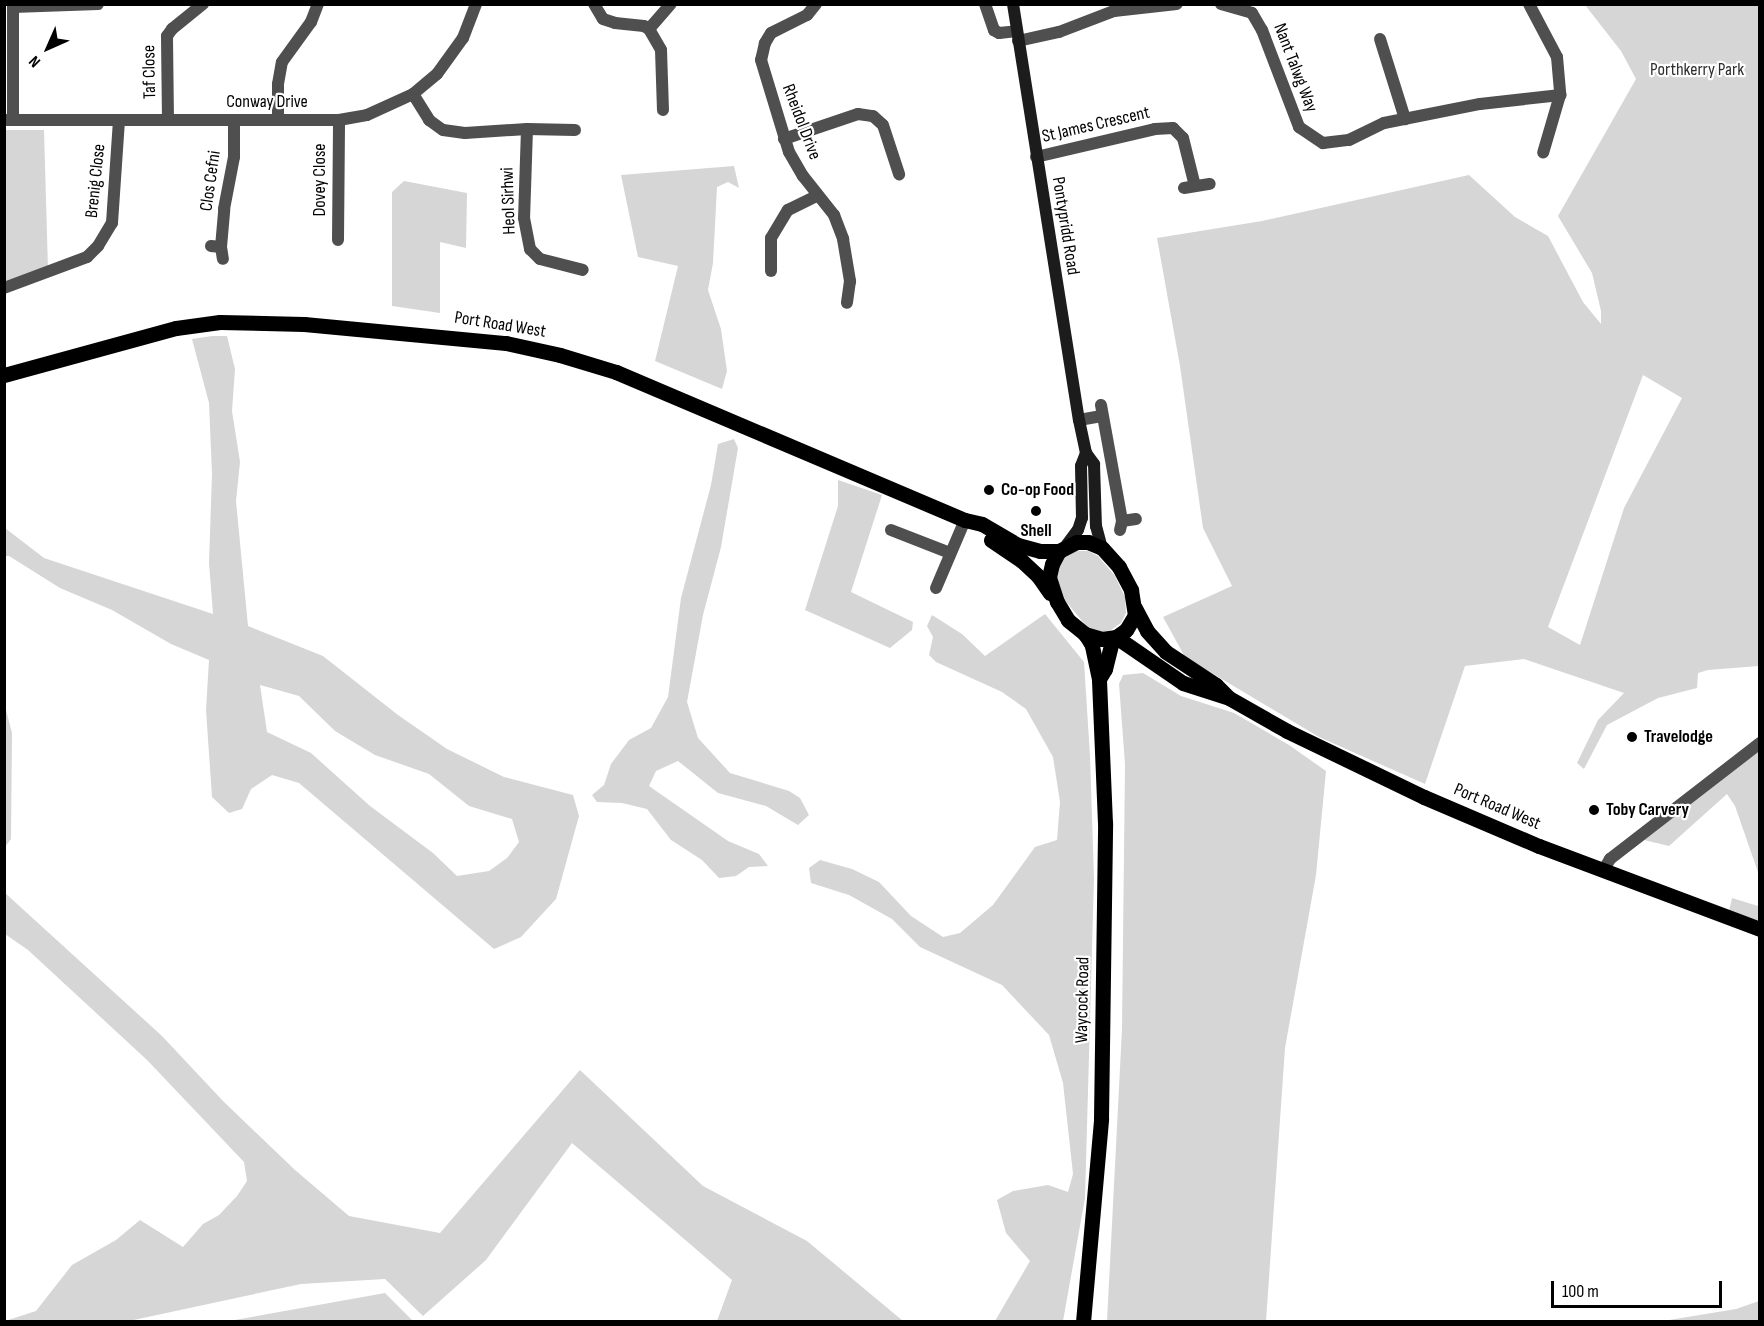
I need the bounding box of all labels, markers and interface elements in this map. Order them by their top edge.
north arrow [18,18,78,78]
street label: Nant Talwg Way [1268,20,1322,116]
street label: Taf Close [139,45,161,99]
text: N [25,51,45,71]
park label: Porthkerry Park [1650,59,1744,81]
street label: Rheidol Drive [777,81,825,163]
street label: Conway Drive [226,91,308,113]
street label: St James Crescent [1040,102,1152,148]
street label: Brenig Close [81,143,111,219]
street label: Dovey Close [309,143,331,217]
street label: Clos Cefni [196,149,226,213]
street label: Heol Sirhwi [497,167,521,235]
street label: Pontypridd Road [1047,175,1083,277]
street label: Port Road West [453,307,547,343]
place label: Co-op Food [1001,479,1074,501]
marker: Co-op Food [982,483,996,497]
marker: Shell [1029,504,1043,518]
place label: Shell [1020,520,1052,542]
place label: Travelodge [1644,726,1713,748]
marker: Travelodge [1625,730,1639,744]
street label: Port Road West [1450,779,1544,835]
place label: Toby Carvery [1606,799,1689,821]
marker: Toby Carvery [1587,803,1601,817]
street label: Waycock Road [1071,957,1095,1043]
scale bar [1554,1269,1725,1307]
text: 100 m [1562,1281,1599,1302]

